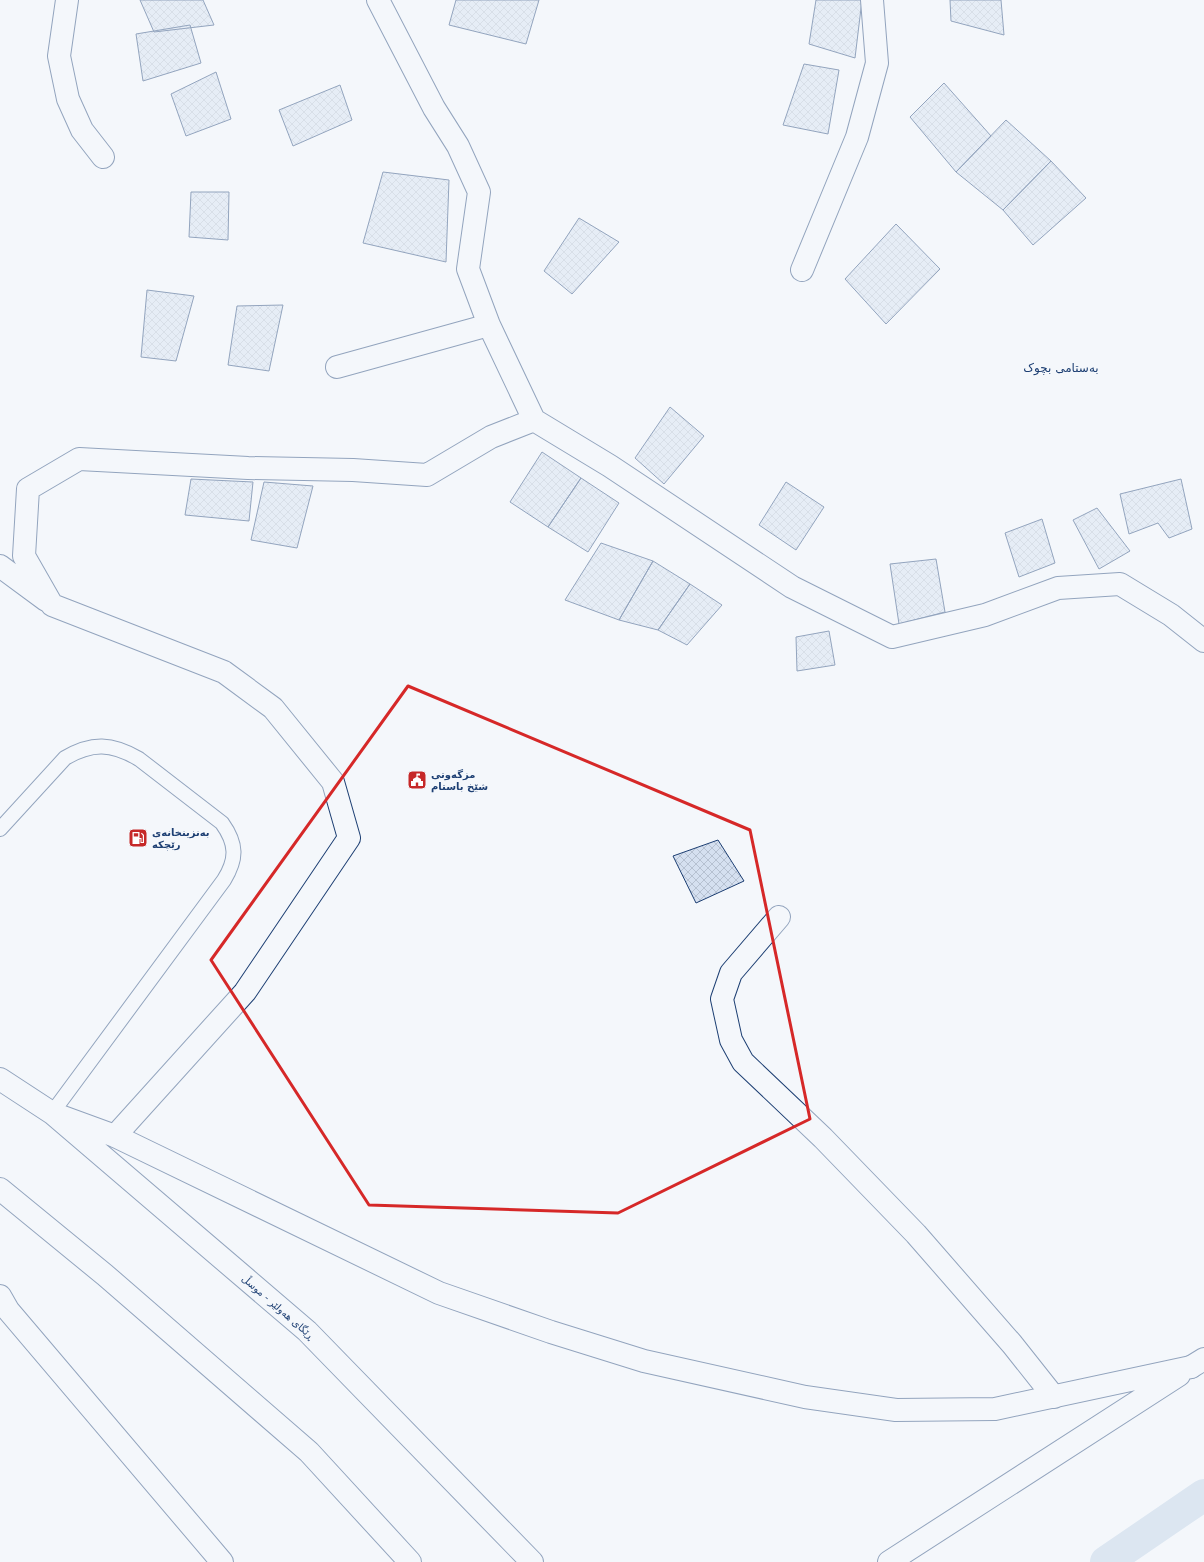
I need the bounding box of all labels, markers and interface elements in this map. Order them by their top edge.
district label: بەستامی بچوک [1023,361,1099,376]
place label: مزگەوتی شێخ باستام [431,768,488,793]
public building icon: مزگەوتی شێخ باستام [406,769,428,791]
fuel station icon: بەنزینخانەی رێچکە [127,827,149,849]
place label: بەنزینخانەی رێچکە [152,827,210,851]
street label: ڕێگای هەولێر - موسڵ [239,1272,318,1343]

